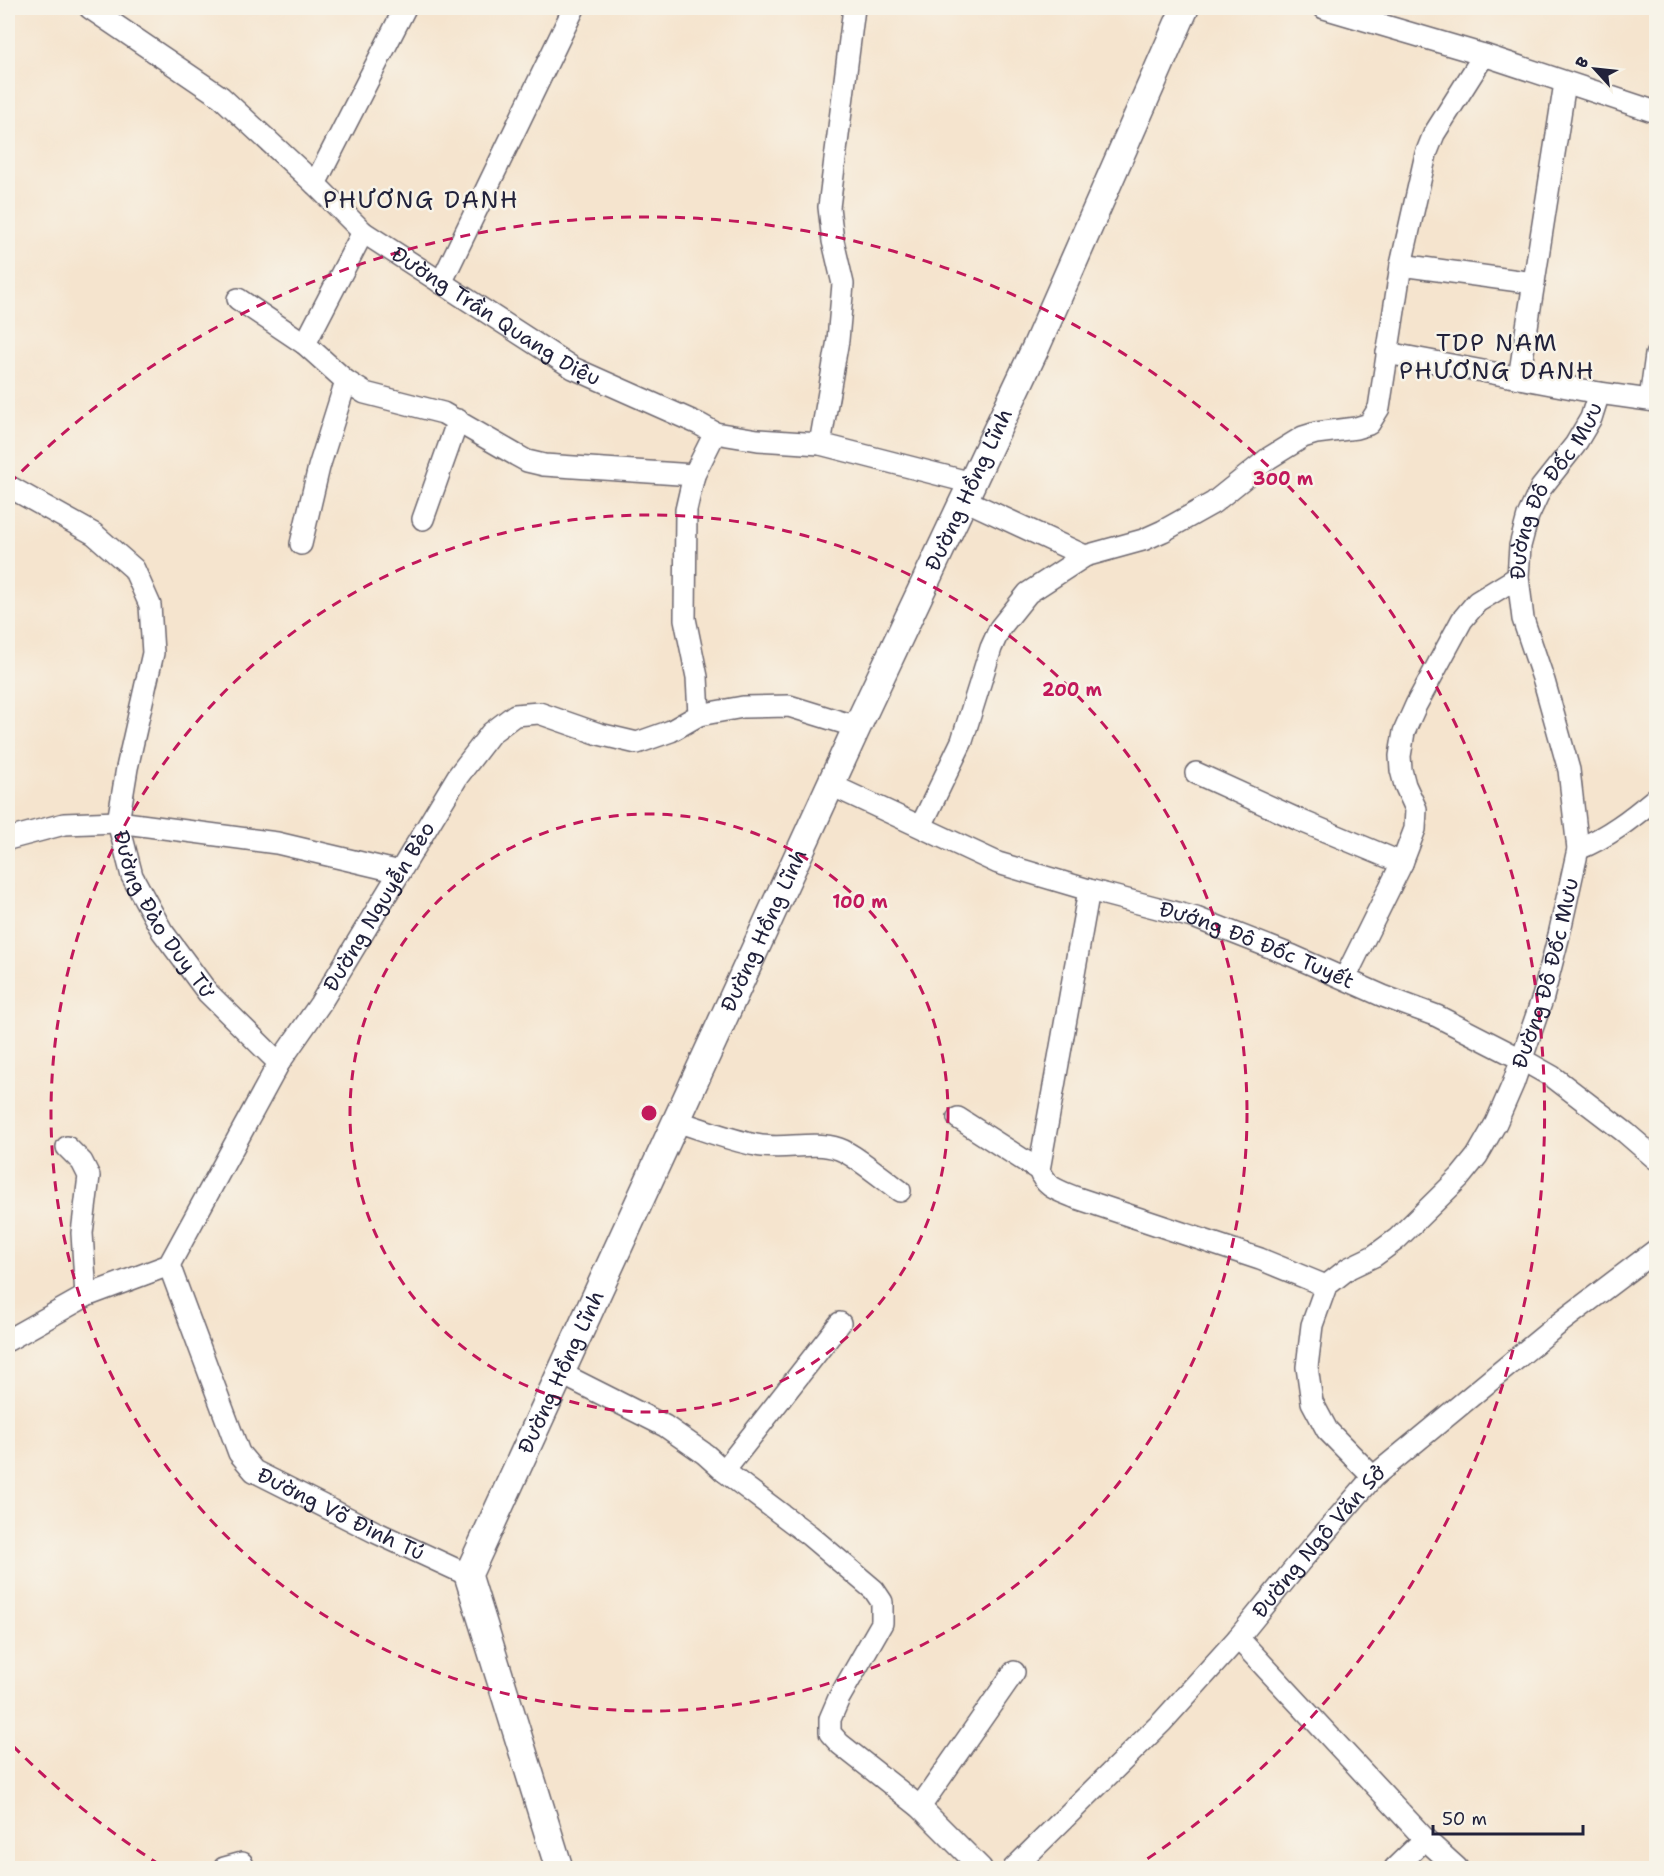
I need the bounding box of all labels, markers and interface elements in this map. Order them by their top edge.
north arrow [1565,39,1625,99]
text: B [1570,53,1594,72]
district label: PHƯƠNG DANH [323,184,519,216]
street label: Đường Trần Quang Diệu [386,240,605,392]
district label: TDP NAM PHƯƠNG DANH [1399,327,1595,387]
street label: Đường Đô Đốc Mưu [1504,399,1609,580]
street label: Đường Hồng Lĩnh [918,404,1019,576]
text: 300 m [1253,467,1314,491]
text: 200 m [1042,678,1103,702]
street label: Đường Nguyễn Bèo [317,816,441,997]
street label: Đường Đào Duy Từ [107,827,222,1005]
street label: Đường Hồng Lĩnh [714,844,813,1016]
street label: Đường Đô Đốc Mưu [1505,875,1585,1072]
text: 100 m [832,890,888,914]
street label: Đướng Đô Đốc Tuyết [1156,895,1359,995]
centre of rings [639,1103,659,1123]
street label: Đường Hồng Lĩnh [512,1286,611,1458]
street label: Đường Ngô Văn Sở [1246,1459,1391,1624]
street label: Đường Võ Đình Tú [252,1461,429,1567]
scale bar [1433,1798,1583,1836]
text: 50 m [1442,1807,1487,1831]

